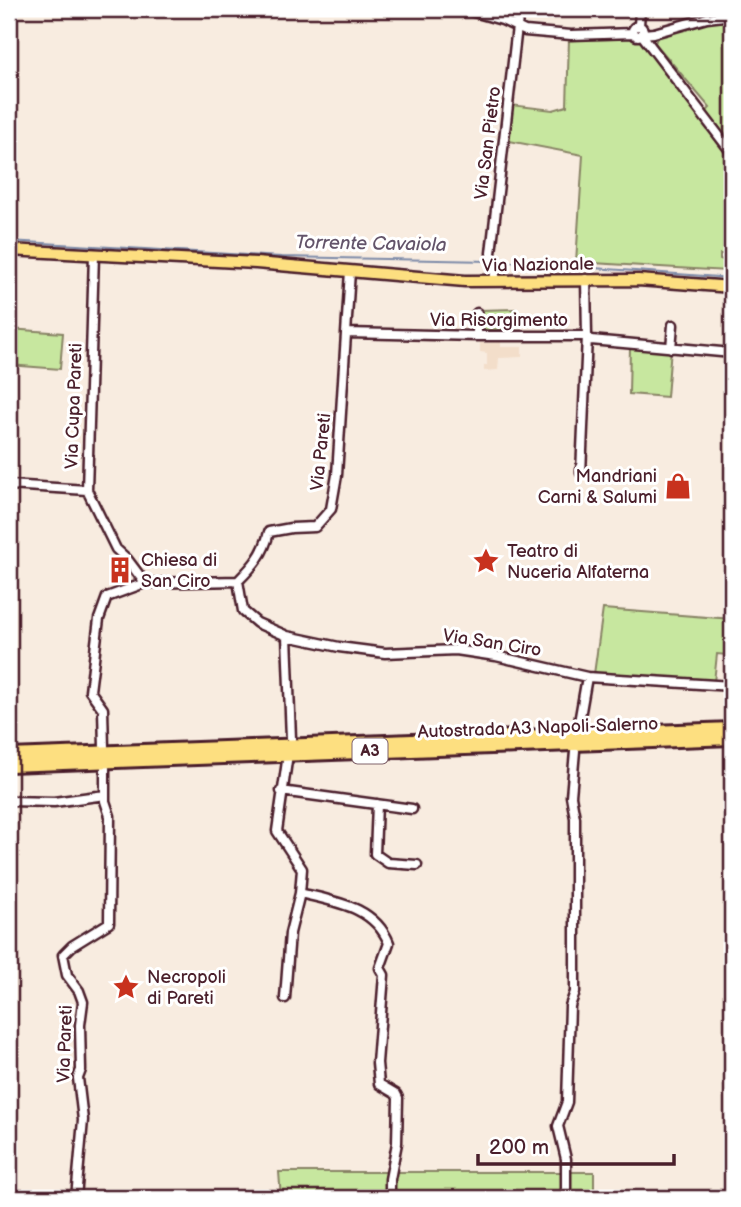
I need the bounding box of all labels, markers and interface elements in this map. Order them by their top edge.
street label: Via San Pietro [471,85,505,201]
water label: Torrente Cavaiola [295,231,447,257]
street label: Via Nazionale [482,254,595,276]
street label: Via Risorgimento [430,310,568,331]
street label: Via Cupa Pareti [61,343,87,469]
street label: Via Pareti [306,412,336,492]
place label: Mandriani Carni & Salumi [538,466,657,508]
shop icon: Mandriani Carni & Salumi [663,471,693,501]
place label: Teatro di Nuceria Alfaterna [507,541,649,583]
place icon: Teatro di Nuceria Alfaterna [471,546,501,576]
place label: Chiesa di San Ciro [141,550,217,592]
building icon: Chiesa di San Ciro [105,555,135,585]
street label: Via San Ciro [441,625,543,661]
street label: Autostrada A3 Napoli-Salerno [417,713,659,743]
road number: A3 [352,738,388,764]
place label: Necropoli di Pareti [147,967,226,1009]
place icon: Necropoli di Pareti [111,972,141,1002]
street label: Via Pareti [53,1005,77,1083]
scale bar [478,1123,674,1167]
text: 200 m [489,1135,549,1160]

